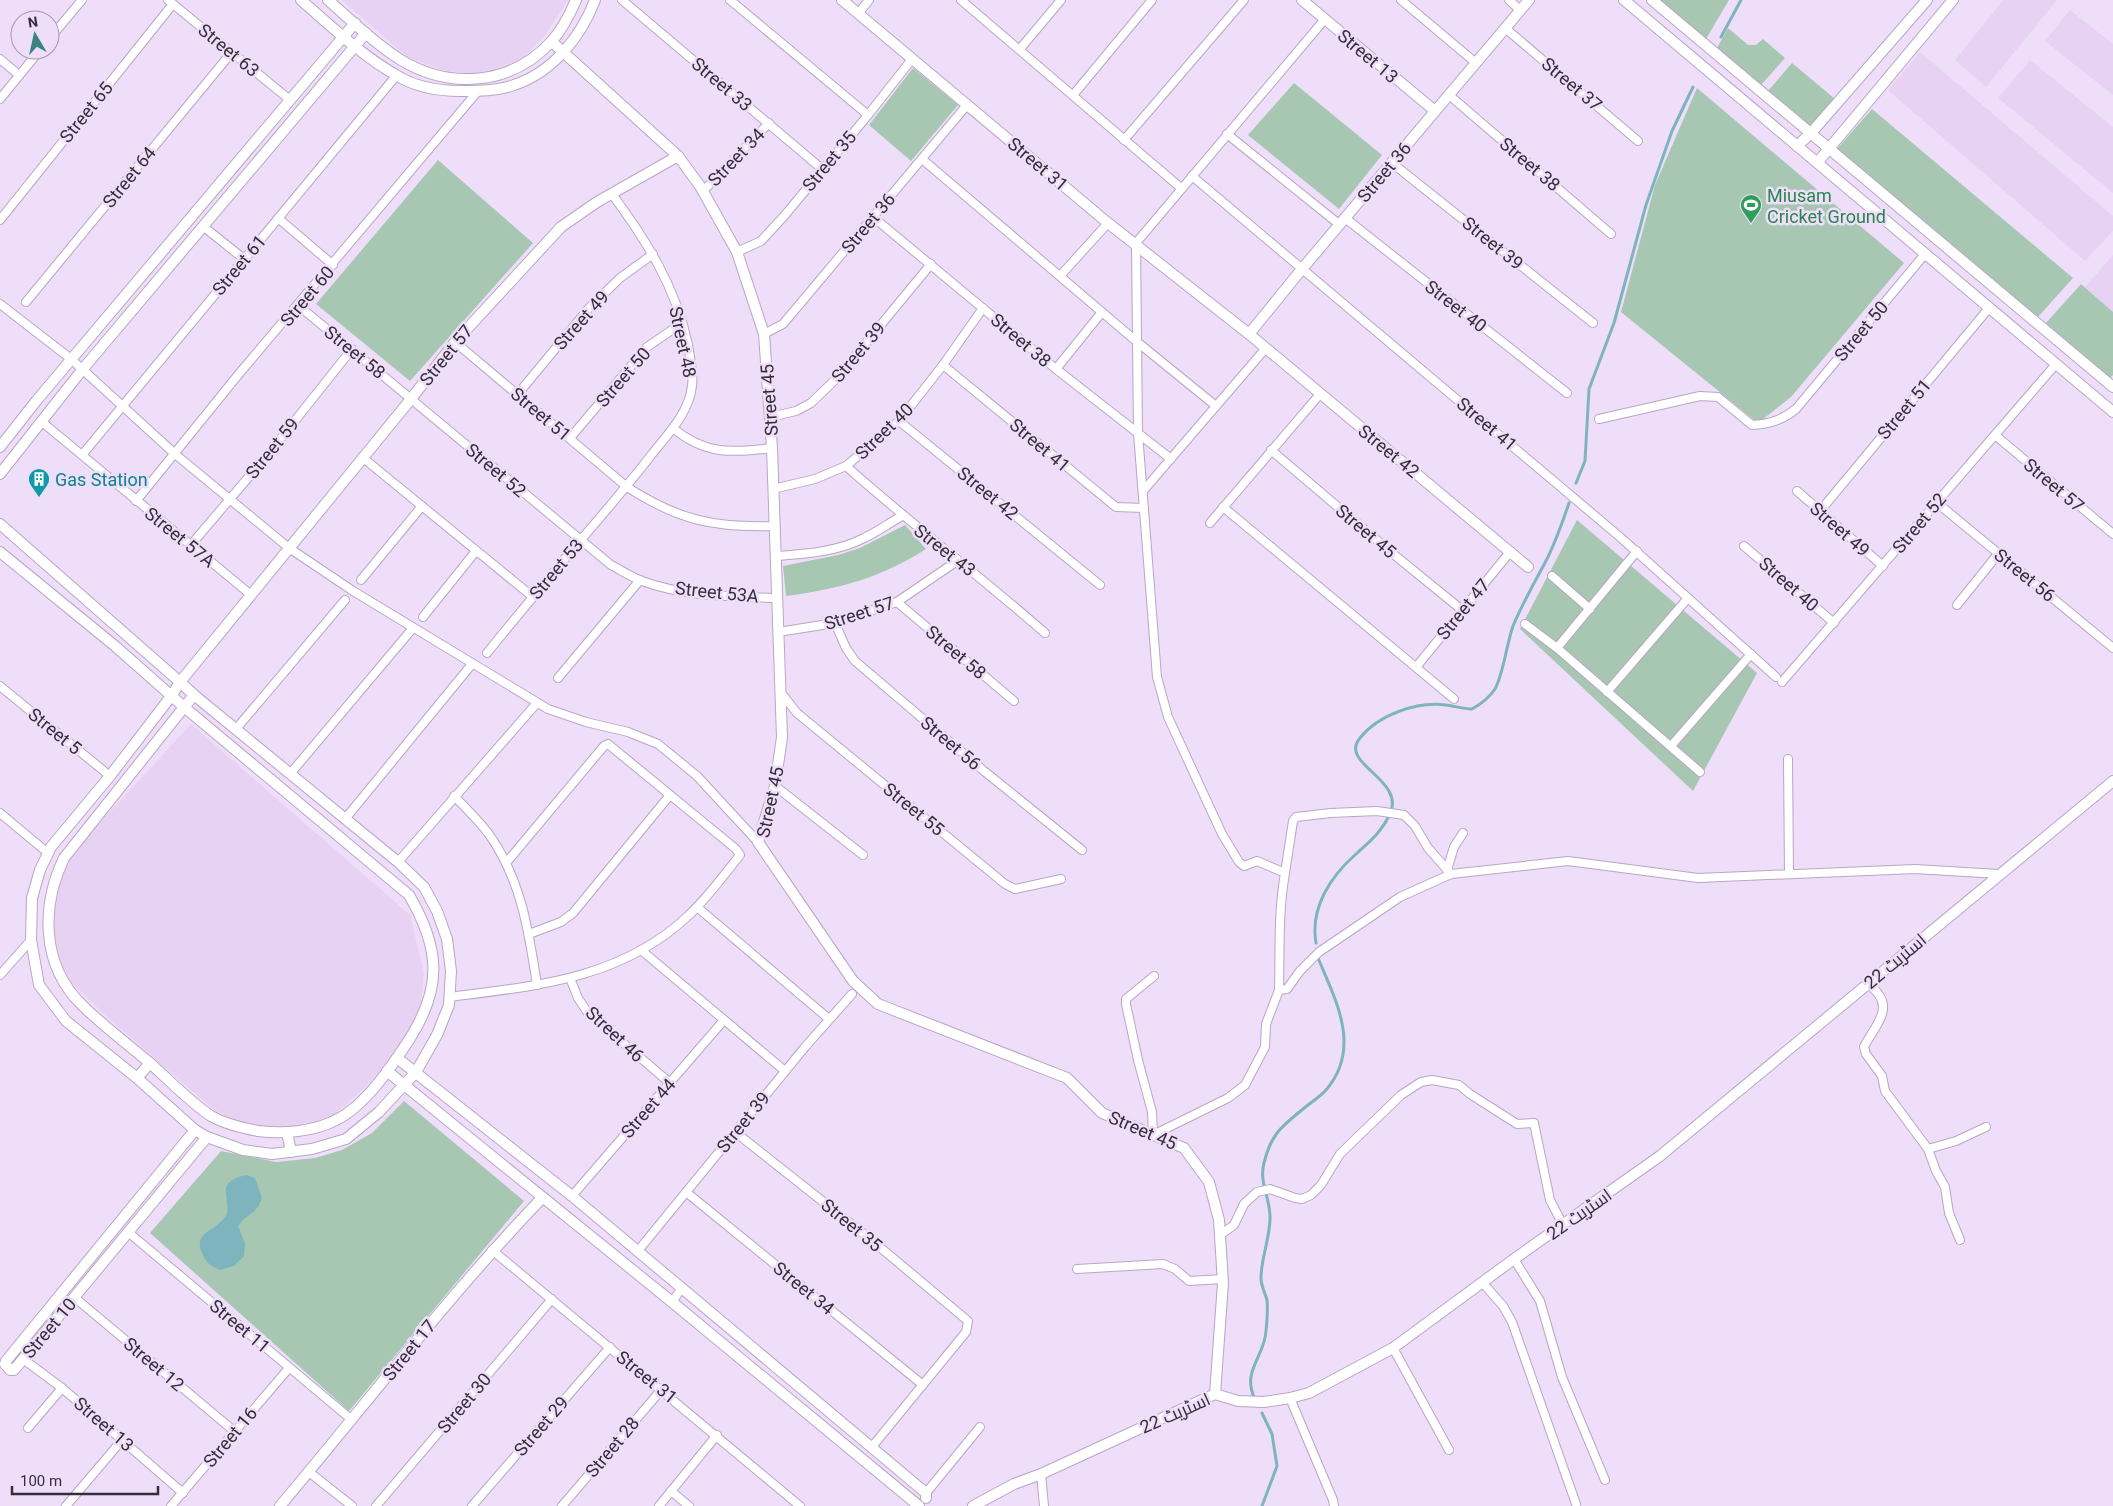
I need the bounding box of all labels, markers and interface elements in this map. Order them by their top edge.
north arrow [10,10,60,60]
text: N [27,13,39,31]
street label: Street 63 [194,19,264,81]
street label: Street 13 [1334,25,1402,87]
street label: Street 33 [688,53,756,115]
street label: Street 37 [1538,53,1606,115]
street label: Street 65 [55,77,117,147]
street label: Street 34 [703,124,769,190]
street label: Street 35 [798,127,860,195]
street label: Street 31 [1004,133,1072,195]
street label: Street 38 [1496,133,1564,195]
street label: Street 36 [1353,138,1415,206]
street label: Street 64 [98,142,160,212]
place label: Miusam Cricket Ground [1767,185,1886,227]
street label: Street 36 [837,189,899,257]
sports icon: Miusam Cricket Ground [1739,193,1763,224]
street label: Street 39 [1458,212,1528,274]
street label: Street 61 [208,231,270,299]
street label: Street 60 [276,262,338,330]
street label: Street 40 [1421,276,1491,336]
street label: Street 49 [549,286,613,354]
street label: Street 50 [1830,297,1892,365]
street label: Street 48 [665,305,701,379]
street label: Street 38 [987,309,1055,371]
street label: Street 39 [827,318,889,386]
street label: Street 57 [415,320,477,390]
street label: Street 58 [320,321,390,383]
street label: Street 50 [591,343,655,411]
street label: Street 45 [756,363,782,437]
street label: Street 51 [1873,375,1935,443]
street label: Street 51 [507,383,575,445]
street label: Street 41 [1453,393,1521,455]
street label: Street 40 [851,398,917,464]
street label: Street 59 [241,413,303,483]
street label: Street 41 [1006,414,1074,476]
street label: Street 42 [1354,420,1424,482]
street label: Street 52 [462,439,530,501]
street label: Street 57 [2020,454,2088,516]
street label: Street 42 [953,462,1023,524]
building icon: Gas Station [27,467,51,498]
place label: Gas Station [55,469,148,490]
street label: Street 52 [1888,489,1950,557]
street label: Street 49 [1806,497,1874,561]
street label: Street 45 [1332,500,1400,562]
street label: Street 57A [141,502,219,572]
street label: Street 43 [910,520,980,580]
street label: Street 53 [525,535,587,603]
street label: Street 56 [1990,544,2060,606]
street label: Street 40 [1755,552,1823,616]
street label: Street 47 [1432,574,1494,644]
street label: Street 53A [674,577,760,607]
street label: Street 57 [821,592,897,634]
street label: Street 58 [922,621,990,683]
street label: Street 5 [24,703,86,759]
street label: Street 56 [917,712,985,774]
street label: Street 45 [752,765,788,839]
street label: Street 55 [879,778,949,840]
street label: اسٹریٹ 22 [1860,929,1931,994]
street label: Street 46 [581,1002,649,1066]
street label: Street 44 [616,1074,680,1142]
street label: Street 39 [712,1087,774,1157]
street label: Street 45 [1106,1106,1180,1154]
street label: اسٹریٹ 22 [1542,1184,1616,1245]
street label: Street 35 [817,1194,887,1256]
street label: Street 34 [769,1257,839,1319]
street label: Street 10 [18,1294,80,1362]
street label: Street 11 [206,1295,274,1357]
street label: Street 17 [378,1315,440,1385]
street label: Street 12 [120,1333,188,1395]
street label: Street 31 [612,1346,682,1408]
street label: Street 30 [433,1369,495,1437]
street label: اسٹریٹ 22 [1137,1388,1214,1439]
street label: Street 13 [70,1392,138,1456]
street label: Street 29 [509,1392,573,1460]
street label: Street 16 [199,1403,261,1471]
street label: Street 28 [581,1413,643,1481]
scale bar [12,1464,159,1496]
text: 100 m [20,1472,62,1490]

